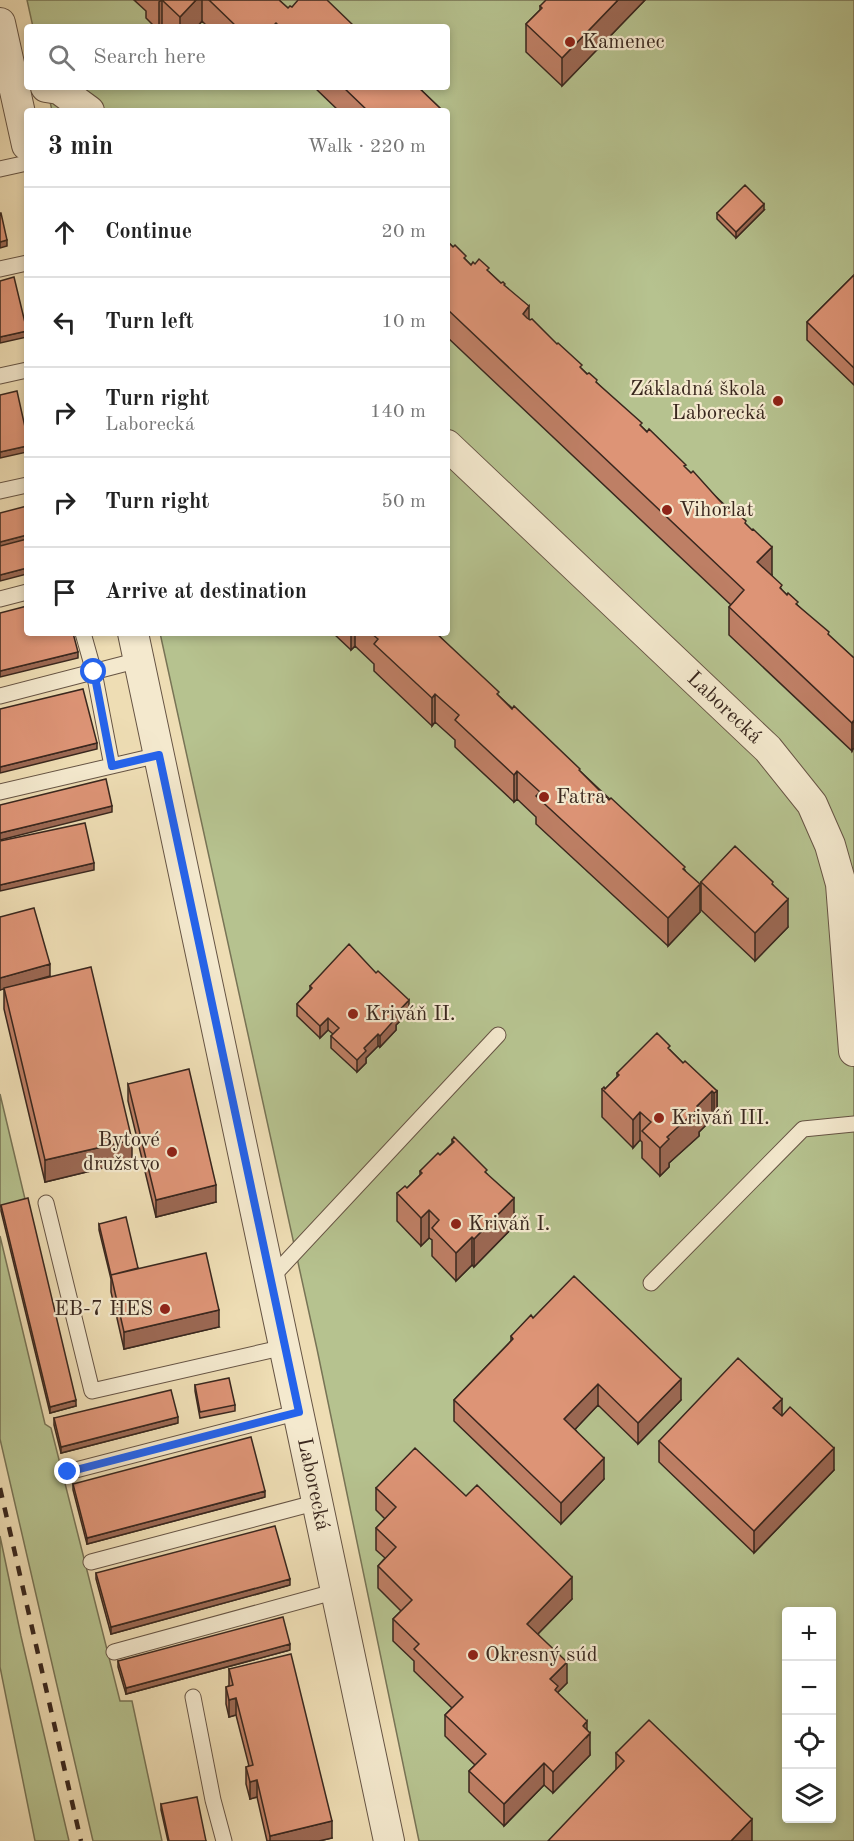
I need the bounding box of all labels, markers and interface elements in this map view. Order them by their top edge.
search box [24,24,450,90]
place label: Kamenec [582,32,665,53]
marker: Kamenec [563,35,577,49]
icon: search [45,41,78,74]
text: Search here [93,46,206,68]
text: 3 min [48,134,113,160]
text: Walk · 220 m [307,137,426,157]
icon: ahead [48,216,81,249]
text: Continue [105,221,192,243]
text: 20 m [381,222,426,242]
icon: left [48,306,81,339]
text: Turn left [105,311,194,333]
text: 10 m [381,312,426,332]
place label: Základná škola Laborecká [630,379,766,424]
text: Turn right [105,388,209,410]
marker: Základná škola Laborecká [771,394,785,408]
icon: right [48,396,81,429]
text: 140 m [370,402,426,422]
text: Laborecká [105,415,195,435]
icon: right [48,486,81,519]
text: Turn right [105,491,209,513]
text: 50 m [381,492,426,512]
place label: Vihorlat [679,500,754,521]
marker: Vihorlat [660,503,674,517]
icon: arrive [48,576,81,609]
text: Arrive at destination [105,581,307,603]
route start [80,658,106,684]
street label: Laborecká [683,668,766,748]
place label: Fatra [556,787,606,808]
marker: Fatra [537,790,551,804]
place label: Kriváň II. [365,1004,456,1025]
marker: Kriváň II. [346,1007,360,1021]
place label: Kriváň III. [671,1108,770,1129]
marker: Kriváň III. [652,1111,666,1125]
place label: Bytové družstvo [83,1130,160,1175]
marker: Bytové družstvo [165,1145,179,1159]
place label: Kriváň I. [468,1214,550,1235]
marker: Kriváň I. [449,1217,463,1231]
place label: EB-7 HES [54,1299,153,1320]
marker: EB-7 HES [158,1302,172,1316]
street label: Laborecká [293,1436,333,1532]
route end [54,1458,80,1484]
map controls [782,1607,836,1823]
button: + [782,1607,836,1661]
place label: Okresný súd [485,1645,598,1666]
marker: Okresný súd [466,1648,480,1662]
button: − [782,1661,836,1715]
button: locate [782,1715,836,1769]
button: layers [782,1769,836,1823]

